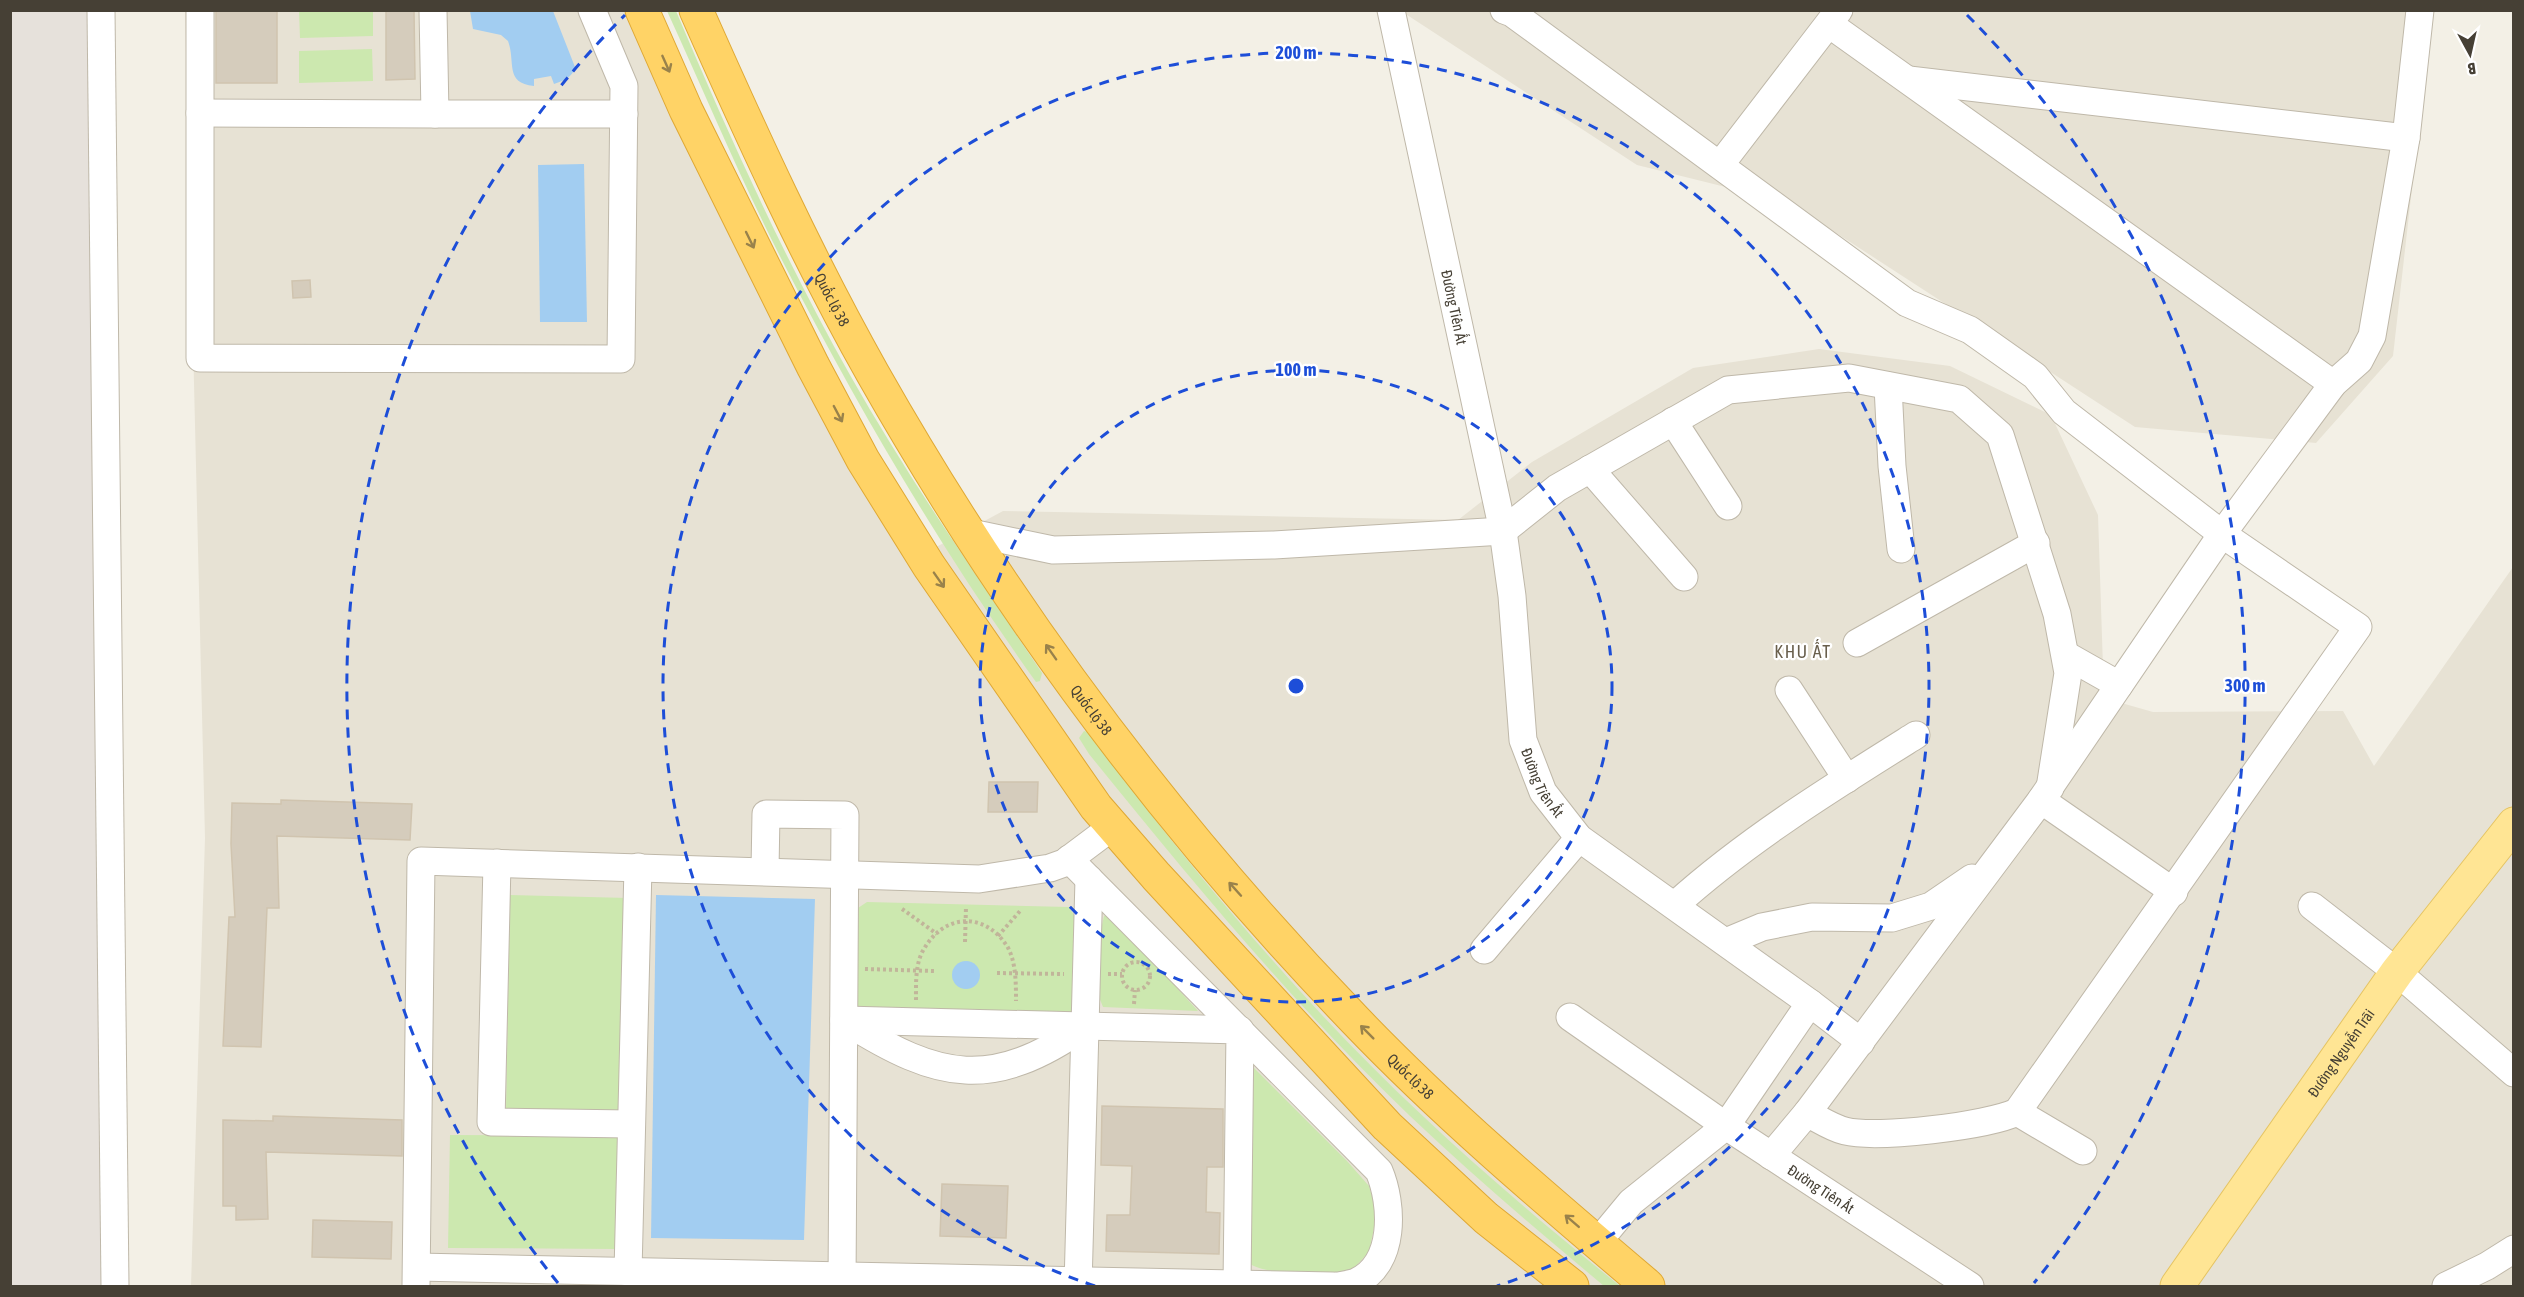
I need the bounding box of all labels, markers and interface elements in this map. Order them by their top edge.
north arrow [2440,24,2500,84]
text: 200 m [1276,42,1316,63]
one-way arrow [661,54,672,73]
text: B [2467,59,2477,78]
one-way arrow [745,230,757,248]
street label: Đường Tiên Ất [1439,268,1471,346]
street label: Quốc lộ 38 [812,270,854,329]
text: 100 m [1276,359,1316,380]
one-way arrow [832,405,844,422]
one-way arrow [933,572,945,588]
district label: KHU ẤT [1774,639,1832,662]
one-way arrow [1045,644,1057,660]
text: 300 m [2225,675,2265,696]
centre of rings [1286,676,1306,696]
street label: Quốc lộ 38 [1068,682,1116,738]
street label: Đường Tiên Ất [1518,745,1568,820]
one-way arrow [1228,881,1242,896]
street label: Đường Nguyễn Trãi [2304,1005,2377,1100]
one-way arrow [1359,1025,1374,1040]
street label: Quốc lộ 38 [1384,1050,1437,1102]
street label: Đường Tiên Ất [1785,1161,1858,1217]
one-way arrow [1565,1214,1580,1228]

